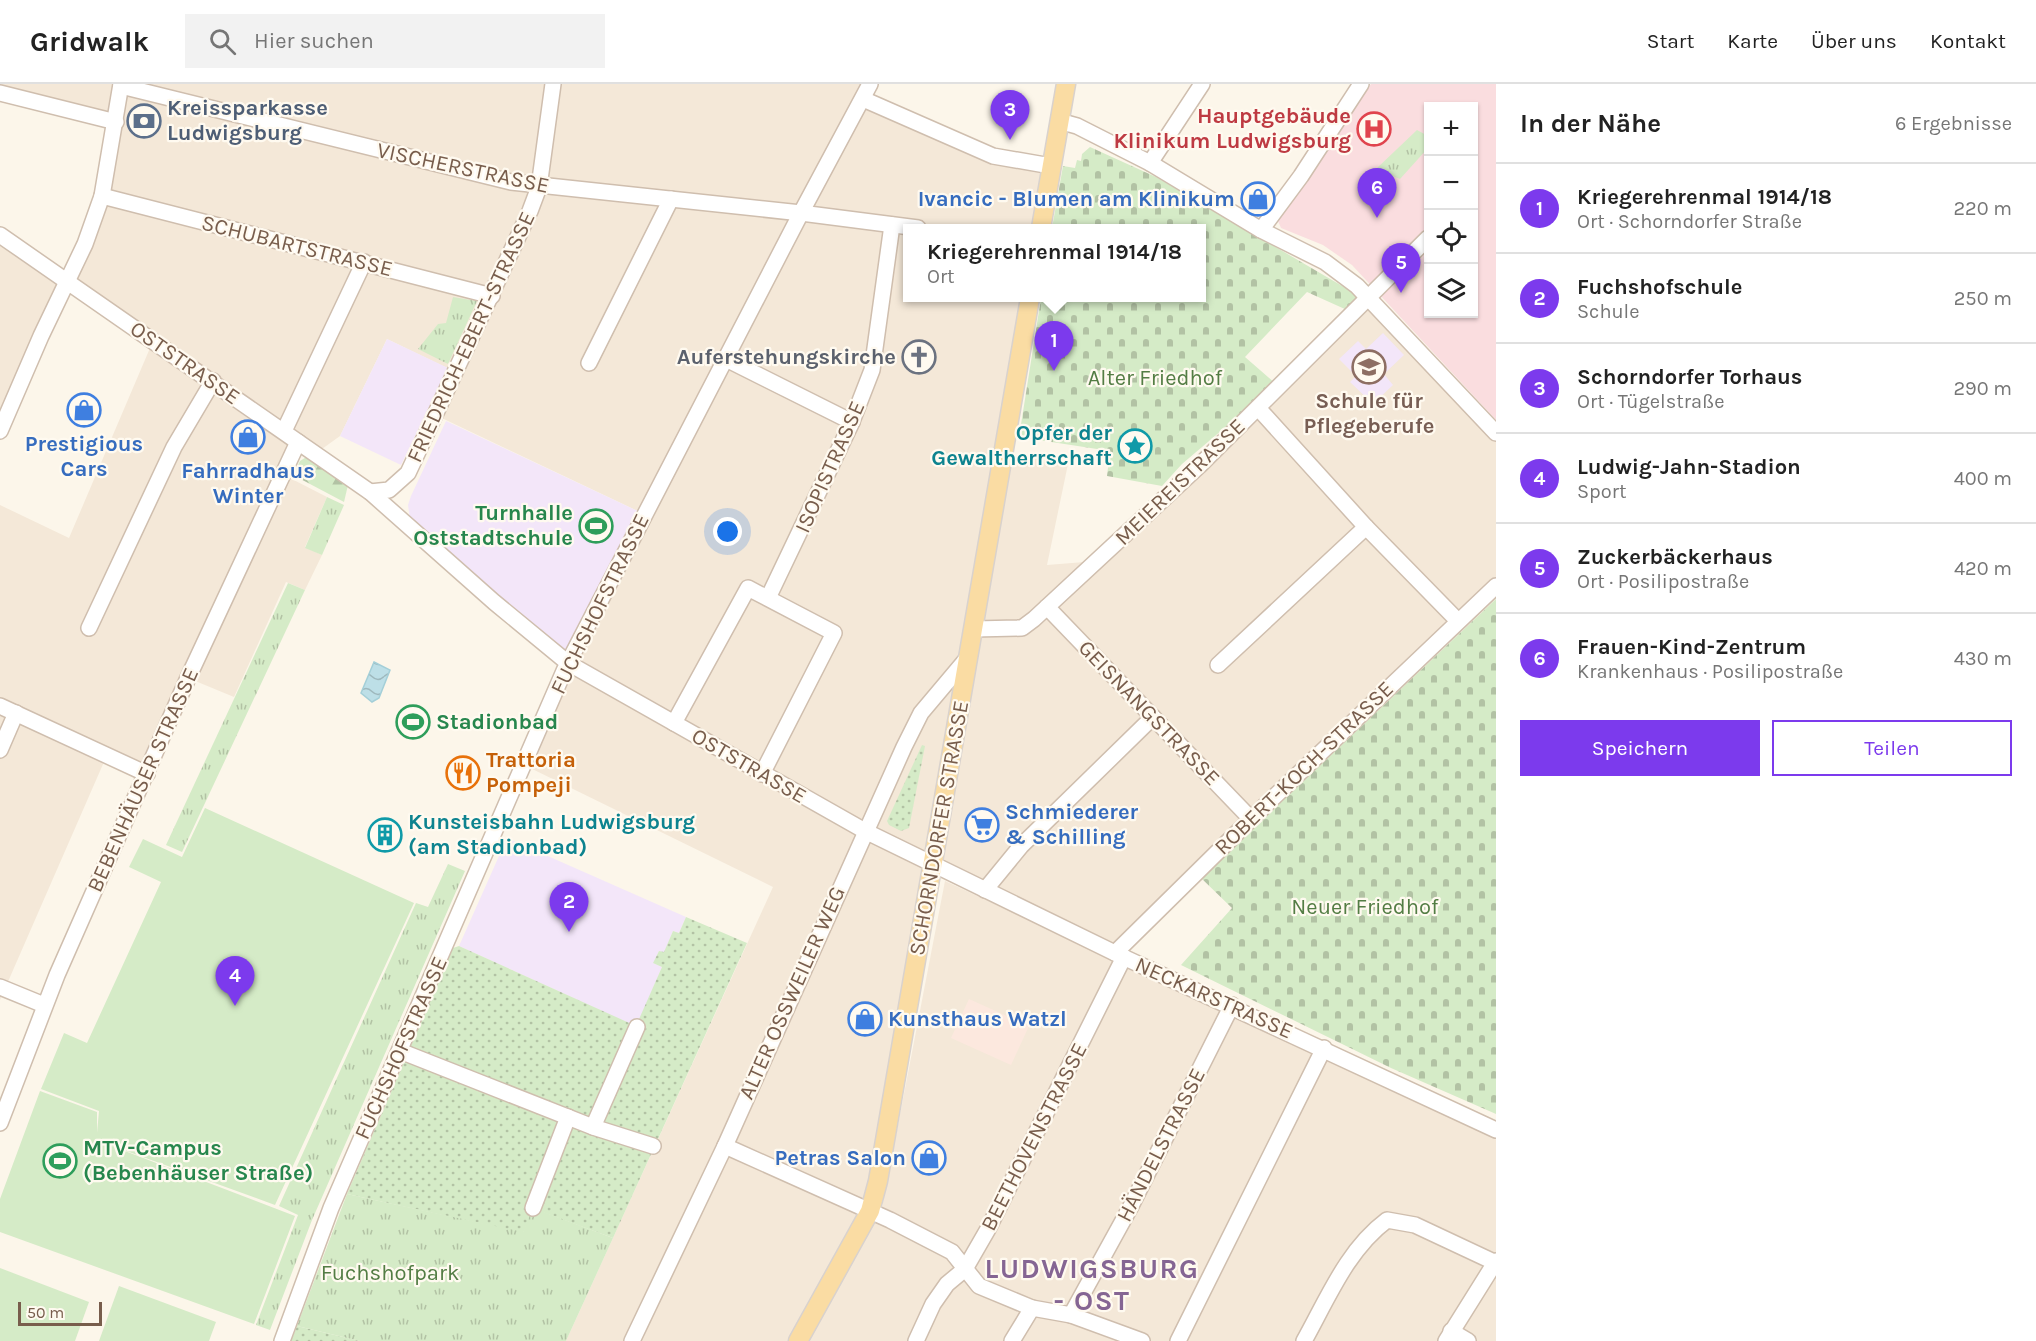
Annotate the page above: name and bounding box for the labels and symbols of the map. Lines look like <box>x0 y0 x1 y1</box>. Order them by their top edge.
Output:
pin: 3 <box>990 91 1030 140</box>
place label: Kreissparkasse Ludwigsburg <box>167 95 328 146</box>
bank icon: Kreissparkasse Ludwigsburg <box>126 103 162 139</box>
place label: Hauptgebäude Klinikum Ludwigsburg <box>1113 103 1351 154</box>
hospital icon: Hauptgebäude Klinikum Ludwigsburg <box>1356 111 1392 147</box>
street label: VISCHERSTRASSE <box>375 137 551 199</box>
pin: 6 <box>1358 168 1396 218</box>
shop icon: Ivancic - Blumen am Klinikum <box>1240 181 1276 217</box>
place label: Ivancic - Blumen am Klinikum <box>918 186 1235 212</box>
street label: FRIEDRICH-EBERT-STRASSE <box>401 208 541 466</box>
street label: SCHUBARTSTRASSE <box>199 210 395 282</box>
pin: 5 <box>1382 244 1420 293</box>
street label: OSTSTRASSE <box>125 316 245 410</box>
pin: 1 <box>1034 322 1074 371</box>
church icon: Auferstehungskirche <box>901 339 937 375</box>
place label: Auferstehungskirche <box>677 344 896 370</box>
school or university icon: Schule für Pflegeberufe <box>1351 349 1387 385</box>
park label: Alter Friedhof <box>1088 365 1223 391</box>
place label: Schule für Pflegeberufe <box>1303 388 1435 439</box>
shop icon: Prestigious Cars <box>66 392 102 428</box>
street label: ISOPISTRASSE <box>789 397 871 537</box>
street label: MEIEREISTRASSE <box>1109 413 1251 551</box>
shop icon: Fahrradhaus Winter <box>230 419 266 455</box>
place label: Opfer der Gewaltherrschaft <box>931 420 1112 471</box>
place icon: Opfer der Gewaltherrschaft <box>1117 428 1153 464</box>
place label: Prestigious Cars <box>25 431 143 482</box>
place label: Fahrradhaus Winter <box>181 458 315 509</box>
place label: Turnhalle Oststadtschule <box>413 500 573 551</box>
sports icon: Turnhalle Oststadtschule <box>578 508 614 544</box>
street label: FUCHSHOFSTRASSE <box>545 510 655 698</box>
your location <box>713 517 742 546</box>
street label: GEISNANGSTRASSE <box>1073 635 1225 791</box>
street label: BEBENHÄUSER STRASSE <box>82 664 204 896</box>
street label: ROBERT-KOCH-STRASSE <box>1209 676 1399 860</box>
street label: SCHORNDORFER STRASSE <box>904 699 974 957</box>
sports icon: Stadionbad <box>395 704 431 740</box>
place label: Stadionbad <box>436 709 558 735</box>
street label: OSTSTRASSE <box>687 723 811 809</box>
place label: Trattoria Pompeji <box>486 747 576 798</box>
restaurant icon: Trattoria Pompeji <box>445 755 481 791</box>
place label: Schmiederer & Schilling <box>1005 799 1139 850</box>
supermarket icon: Schmiederer & Schilling <box>964 807 1000 843</box>
place label: Kunsteisbahn Ludwigsburg (am Stadionbad) <box>408 809 695 860</box>
building icon: Kunsteisbahn Ludwigsburg (am Stadionbad) <box>367 817 403 853</box>
pin: 2 <box>550 882 588 932</box>
street label: ALTER OSSWEILER WEG <box>733 882 851 1104</box>
park label: Neuer Friedhof <box>1291 894 1439 920</box>
street label: NECKARSTRASSE <box>1131 952 1297 1044</box>
street label: FUCHSHOFSTRASSE <box>349 953 453 1143</box>
pin: 4 <box>216 956 254 1006</box>
shop icon: Kunsthaus Watzl <box>847 1001 883 1037</box>
place label: Kunsthaus Watzl <box>888 1006 1067 1032</box>
street label: BEETHOVENSTRASSE <box>975 1039 1093 1235</box>
street label: HÄNDELSTRASSE <box>1111 1064 1211 1226</box>
place label: MTV-Campus (Bebenhäuser Straße) <box>83 1135 313 1186</box>
shop icon: Petras Salon <box>911 1140 947 1176</box>
sports icon: MTV-Campus (Bebenhäuser Straße) <box>42 1143 78 1179</box>
place label: Petras Salon <box>774 1145 906 1171</box>
district label: LUDWIGSBURG - OST <box>984 1252 1200 1317</box>
park label: Fuchshofpark <box>321 1260 459 1286</box>
scale bar <box>18 1299 102 1326</box>

